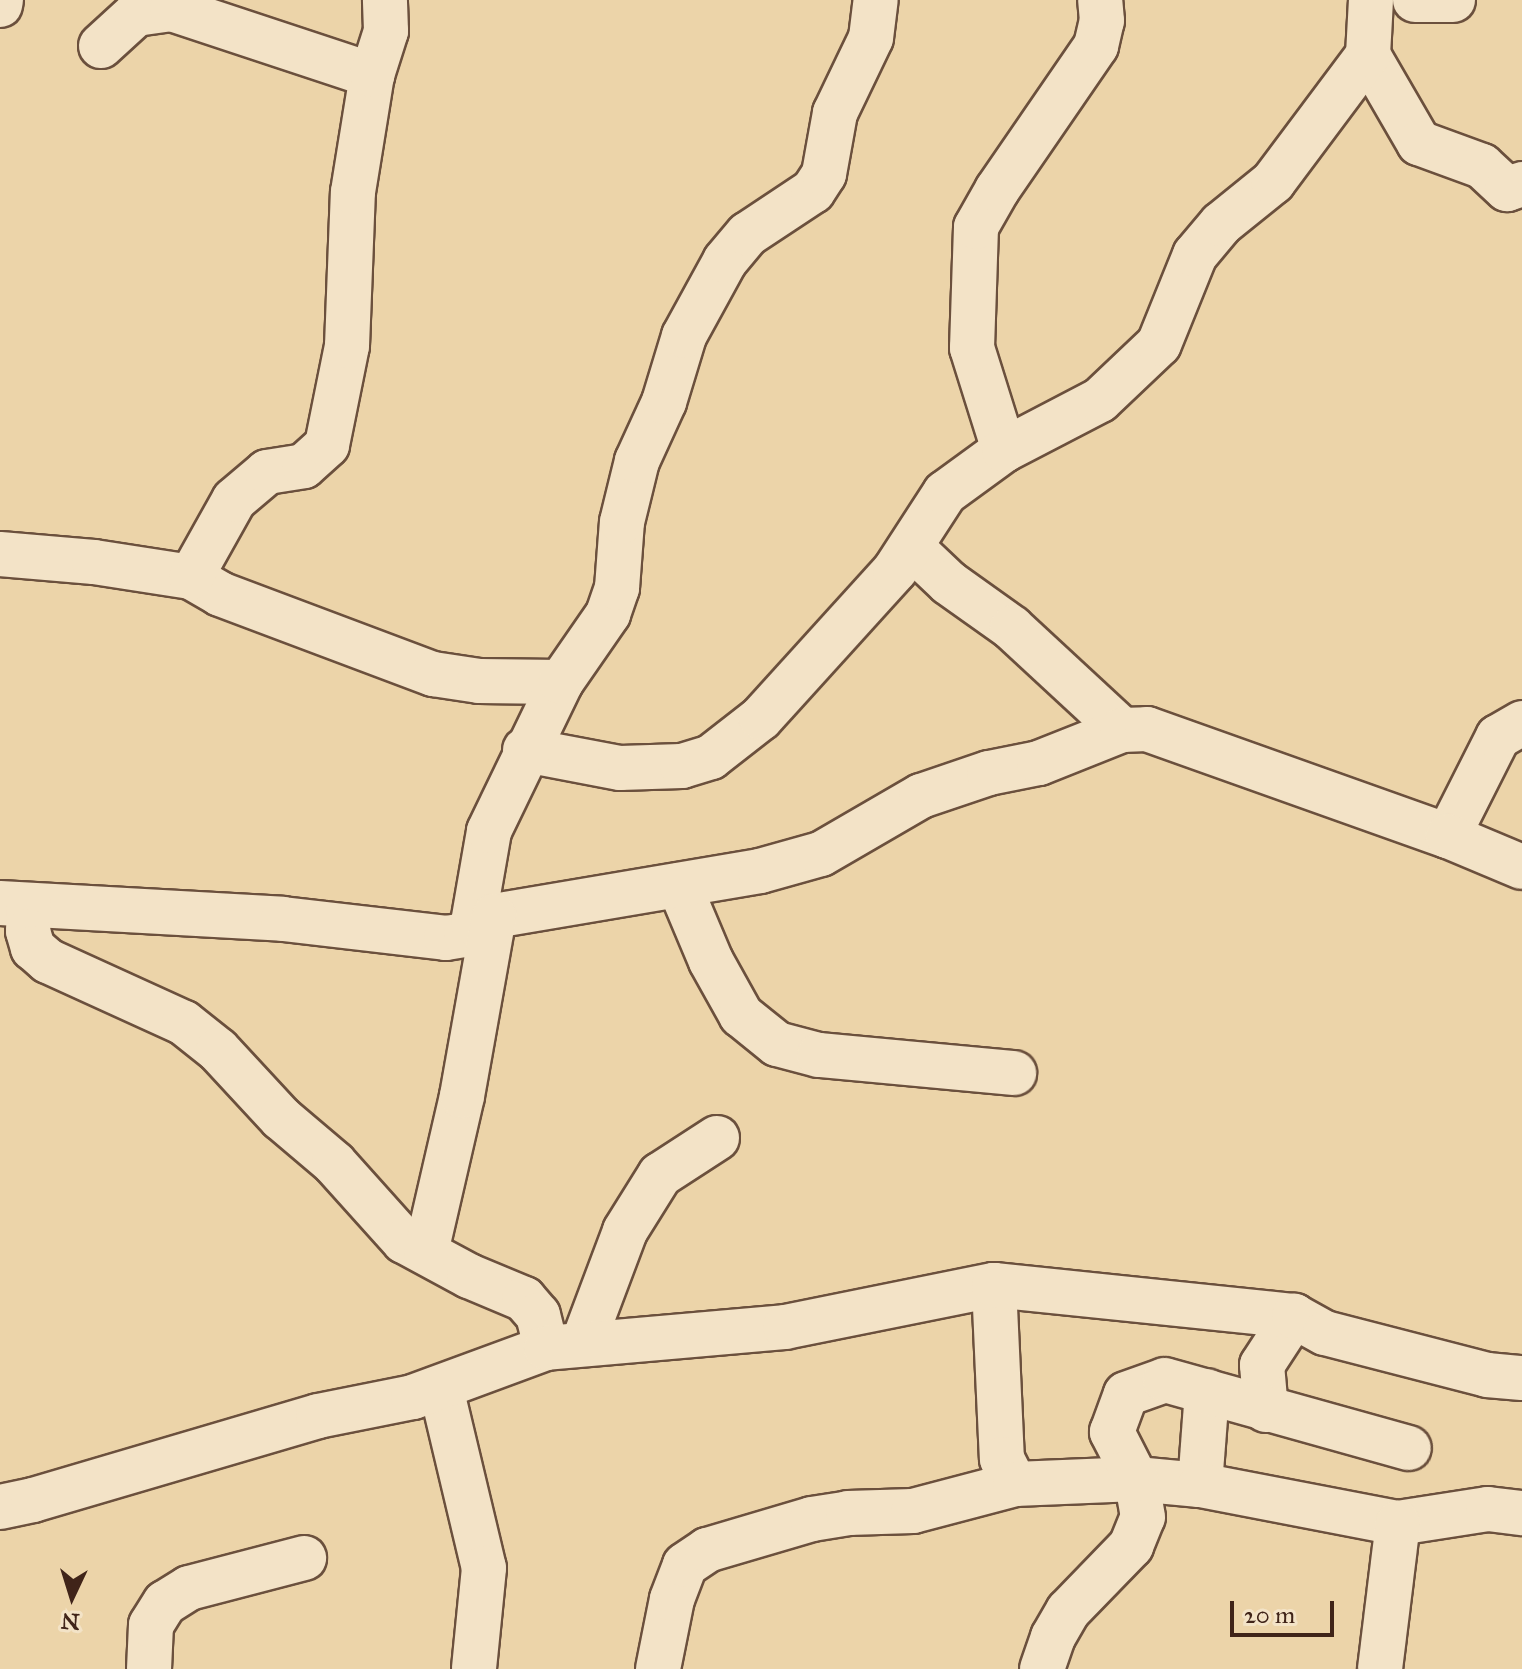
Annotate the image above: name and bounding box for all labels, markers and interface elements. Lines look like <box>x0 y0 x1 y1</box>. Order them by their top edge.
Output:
north arrow <box>32 1557 112 1637</box>
scale bar <box>1234 1585 1338 1635</box>
text: 20 m <box>1244 1600 1295 1630</box>
text: N <box>60 1607 81 1636</box>

